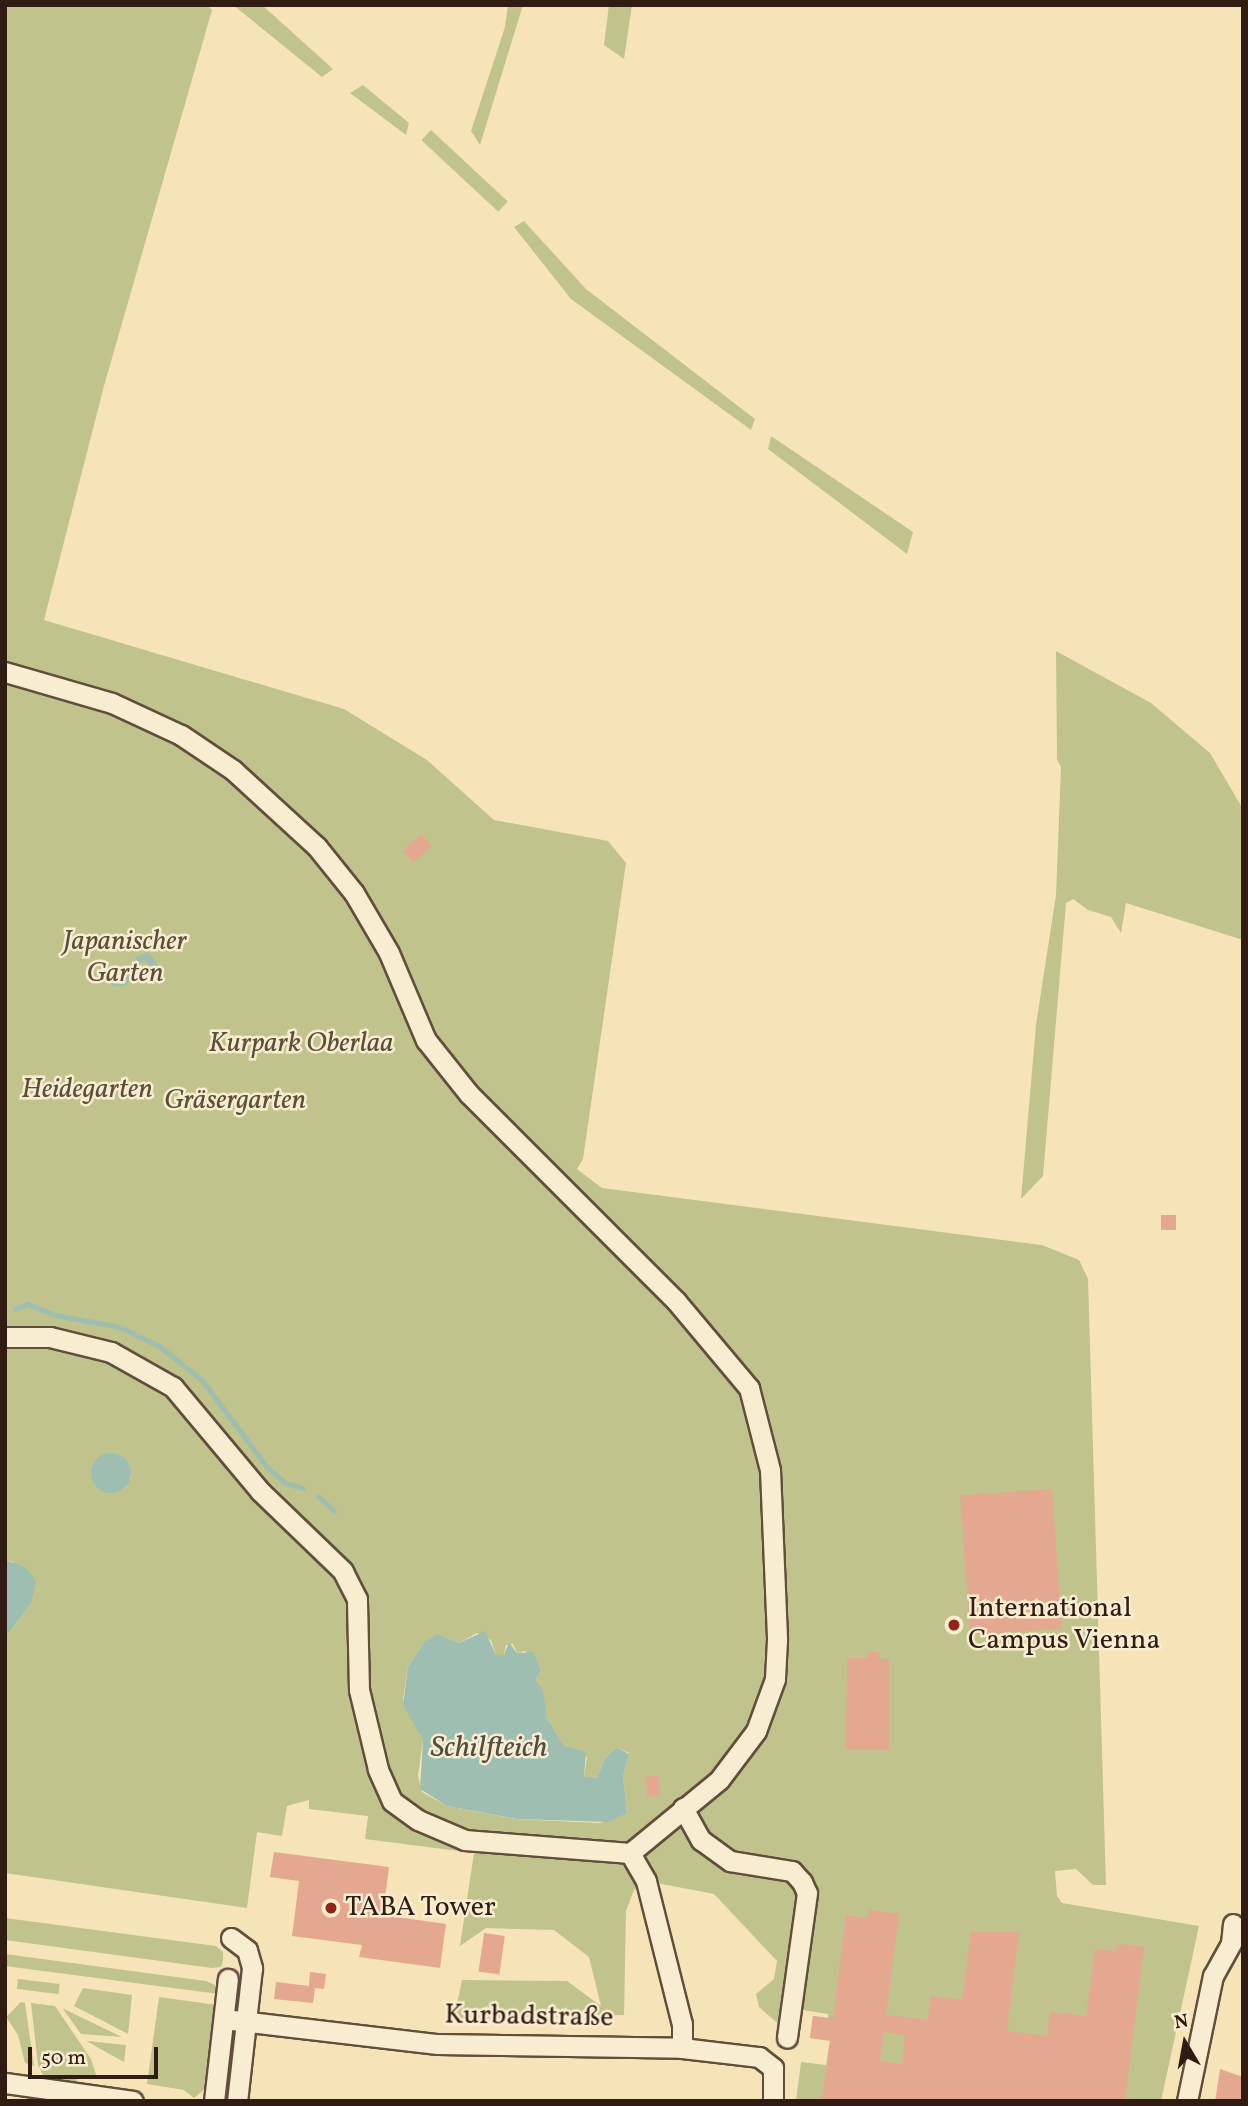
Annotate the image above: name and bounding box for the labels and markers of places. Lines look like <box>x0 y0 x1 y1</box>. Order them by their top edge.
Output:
place label: International Campus Vienna <box>968 1592 1161 1658</box>
marker: International Campus Vienna <box>946 1617 962 1633</box>
place label: TABA Tower <box>345 1891 496 1925</box>
marker: TABA Tower <box>323 1900 339 1916</box>

